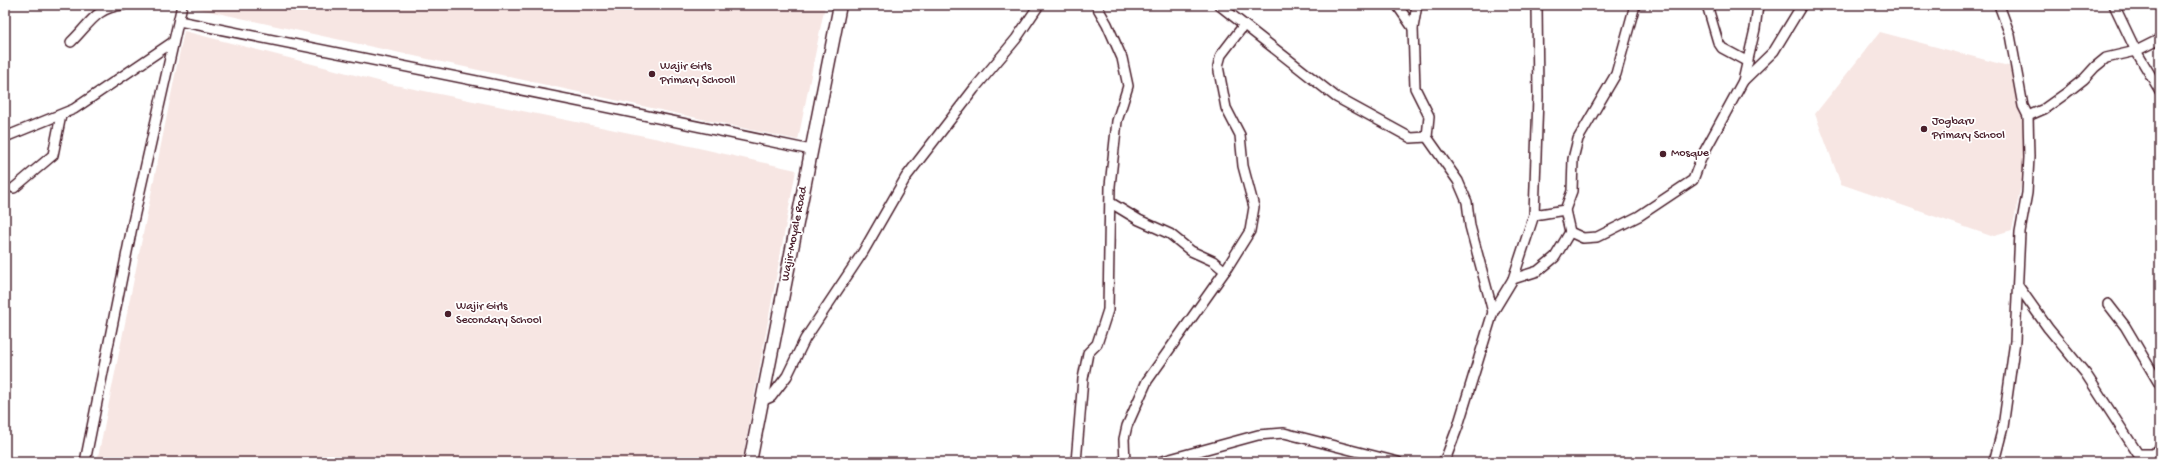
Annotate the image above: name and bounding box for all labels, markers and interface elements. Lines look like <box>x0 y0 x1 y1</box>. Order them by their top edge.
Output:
place label: Wajir Girls Primary Schooll <box>659 60 736 88</box>
marker: Wajir Girls Primary Schooll <box>647 69 657 79</box>
place label: Jogbaru Primary School <box>1931 115 2005 143</box>
marker: Jogbaru Primary School <box>1919 124 1929 134</box>
place label: Mosque <box>1671 147 1710 161</box>
marker: Mosque <box>1658 149 1668 159</box>
street label: Wajir-Moyale Road <box>779 185 811 282</box>
place label: Wajir Girls Secondary School <box>456 300 542 328</box>
marker: Wajir Girls Secondary School <box>443 309 453 319</box>

